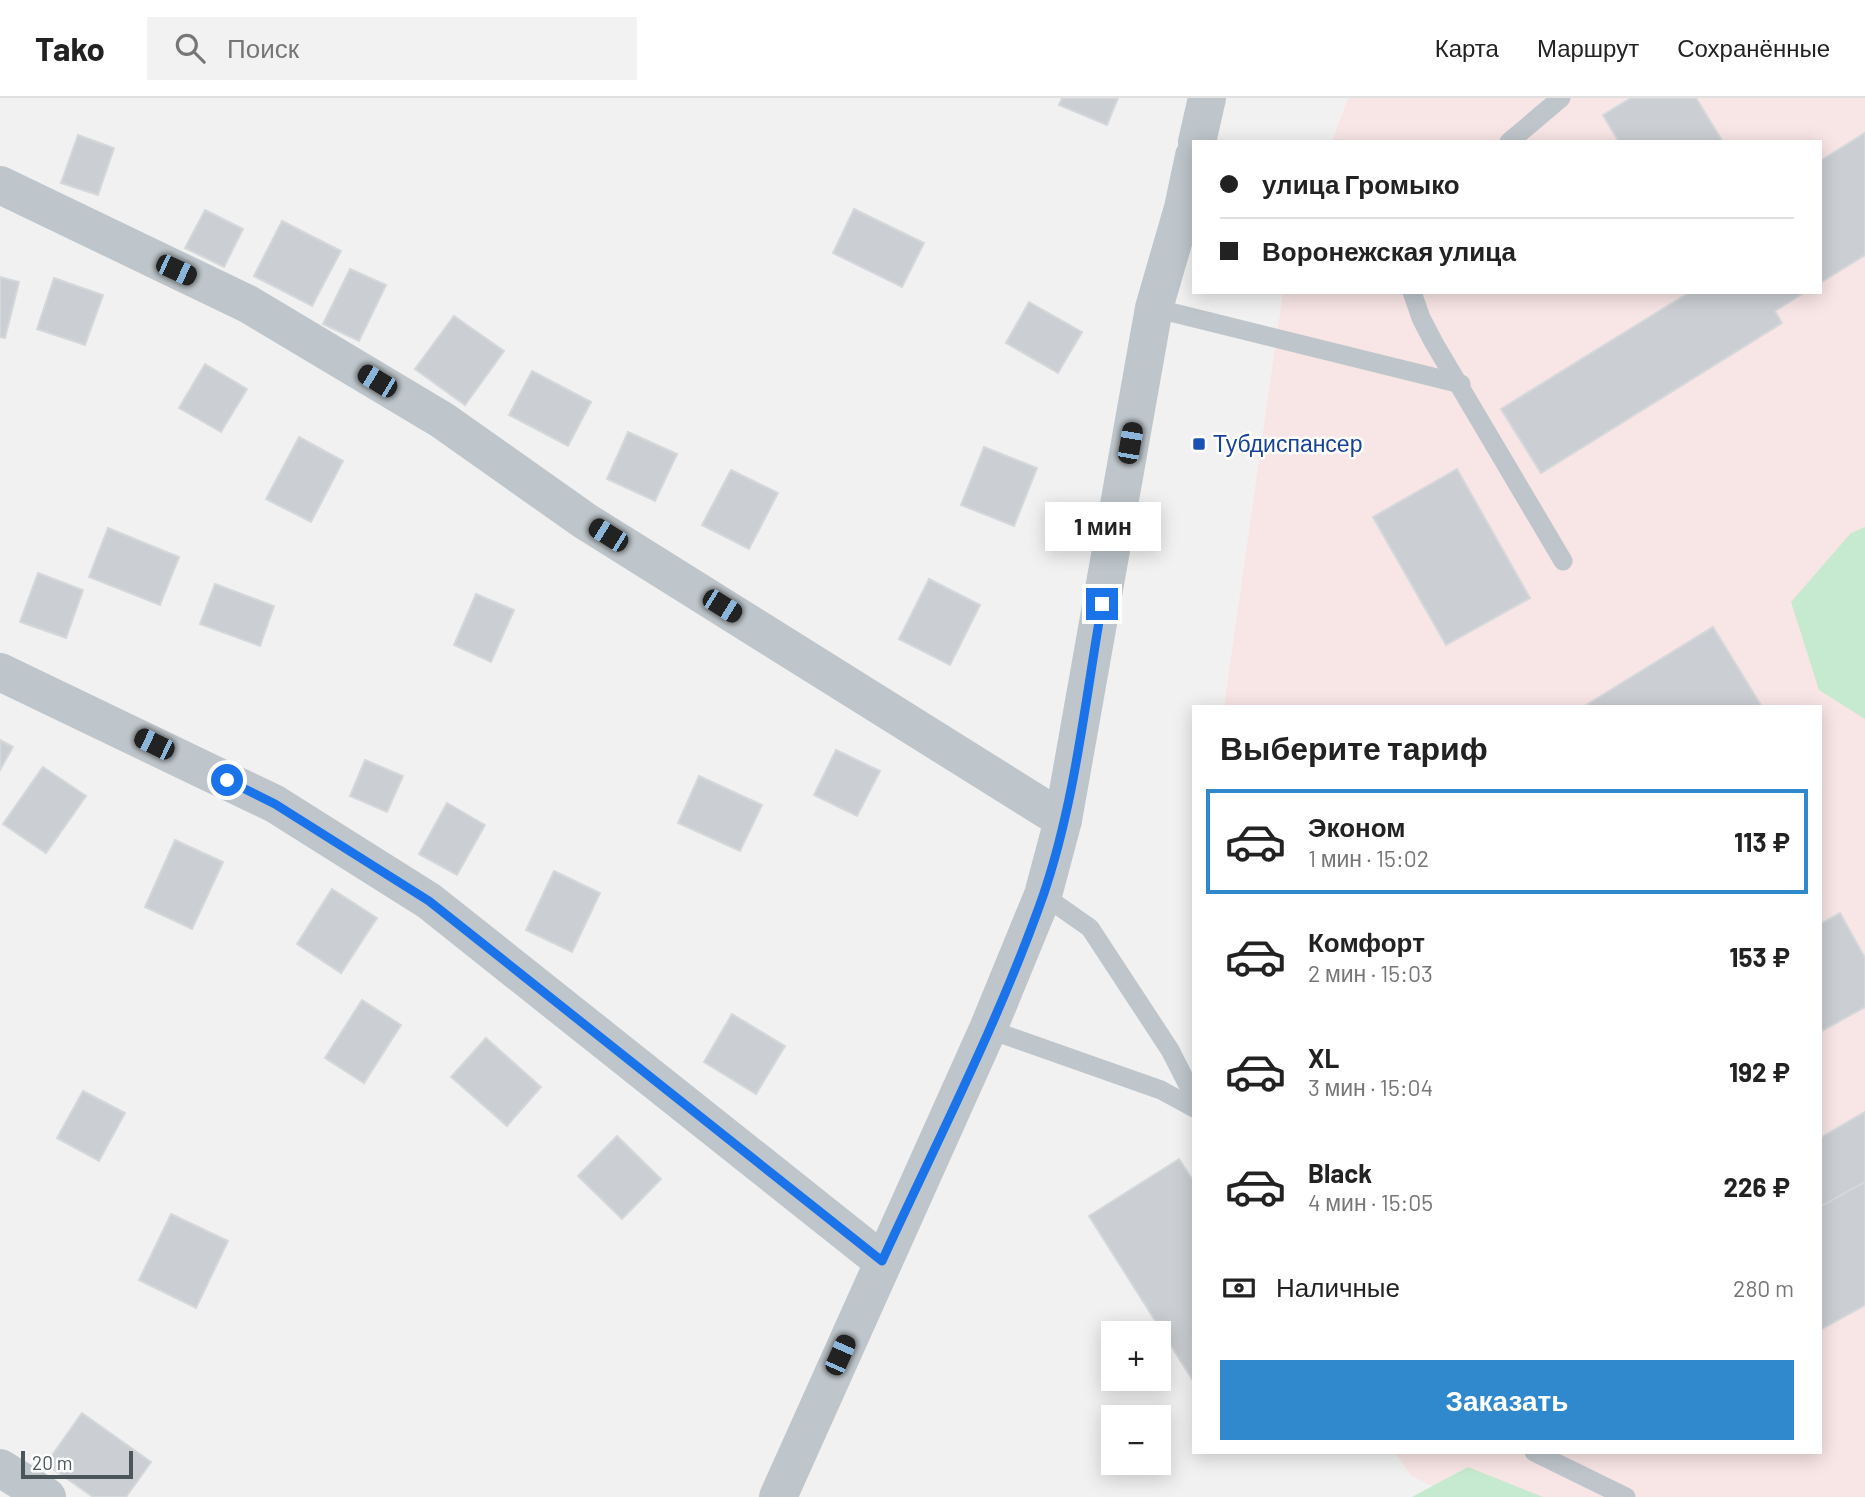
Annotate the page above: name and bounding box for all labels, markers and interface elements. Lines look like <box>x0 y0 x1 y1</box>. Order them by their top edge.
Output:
search box <box>147 17 637 80</box>
text: Tako <box>35 28 105 68</box>
icon: search <box>171 29 209 67</box>
text: Поиск <box>227 32 299 63</box>
text: Карта <box>1435 33 1499 62</box>
text: Маршрут <box>1537 33 1639 62</box>
text: Сохранённые <box>1677 33 1830 62</box>
text: улица Громыко <box>1262 168 1460 199</box>
text: Воронежская улица <box>1262 235 1516 266</box>
car <box>153 252 200 288</box>
car <box>354 361 401 401</box>
car <box>1117 420 1144 466</box>
place label: Тубдиспансер <box>1213 429 1362 457</box>
marker: Тубдиспансер <box>1191 436 1207 452</box>
callout: 1 мин <box>1044 503 1160 552</box>
text: 1 мин <box>1074 512 1132 540</box>
car <box>585 515 632 555</box>
car <box>699 586 746 626</box>
route end <box>1086 588 1118 620</box>
car <box>131 725 178 763</box>
text: Выберите тариф <box>1220 728 1488 766</box>
route start <box>211 764 243 796</box>
icon: car <box>1224 810 1287 873</box>
text: Эконом <box>1308 811 1406 842</box>
text: 113 ₽ <box>1734 826 1790 857</box>
text: 1 мин · 15:02 <box>1308 844 1429 872</box>
icon: car <box>1224 925 1287 988</box>
text: Комфорт <box>1308 926 1425 957</box>
text: 153 ₽ <box>1729 941 1790 972</box>
text: 2 мин · 15:03 <box>1308 959 1433 987</box>
icon: car <box>1224 1040 1287 1103</box>
text: XL <box>1308 1042 1339 1073</box>
text: 192 ₽ <box>1729 1056 1790 1087</box>
text: 3 мин · 15:04 <box>1308 1073 1433 1101</box>
icon: car <box>1224 1155 1287 1218</box>
text: Black <box>1308 1157 1372 1188</box>
text: 226 ₽ <box>1723 1171 1790 1202</box>
text: 4 мин · 15:05 <box>1308 1188 1433 1216</box>
icon: cash <box>1220 1269 1258 1307</box>
text: Наличные <box>1276 1271 1400 1302</box>
text: 280 m <box>1733 1274 1794 1302</box>
map controls <box>1101 1321 1171 1475</box>
button: + <box>1101 1321 1171 1391</box>
car <box>822 1332 859 1378</box>
button: Заказать <box>1220 1360 1794 1440</box>
button: − <box>1101 1405 1171 1475</box>
scale bar <box>21 1448 133 1480</box>
text: 20 m <box>32 1451 72 1474</box>

